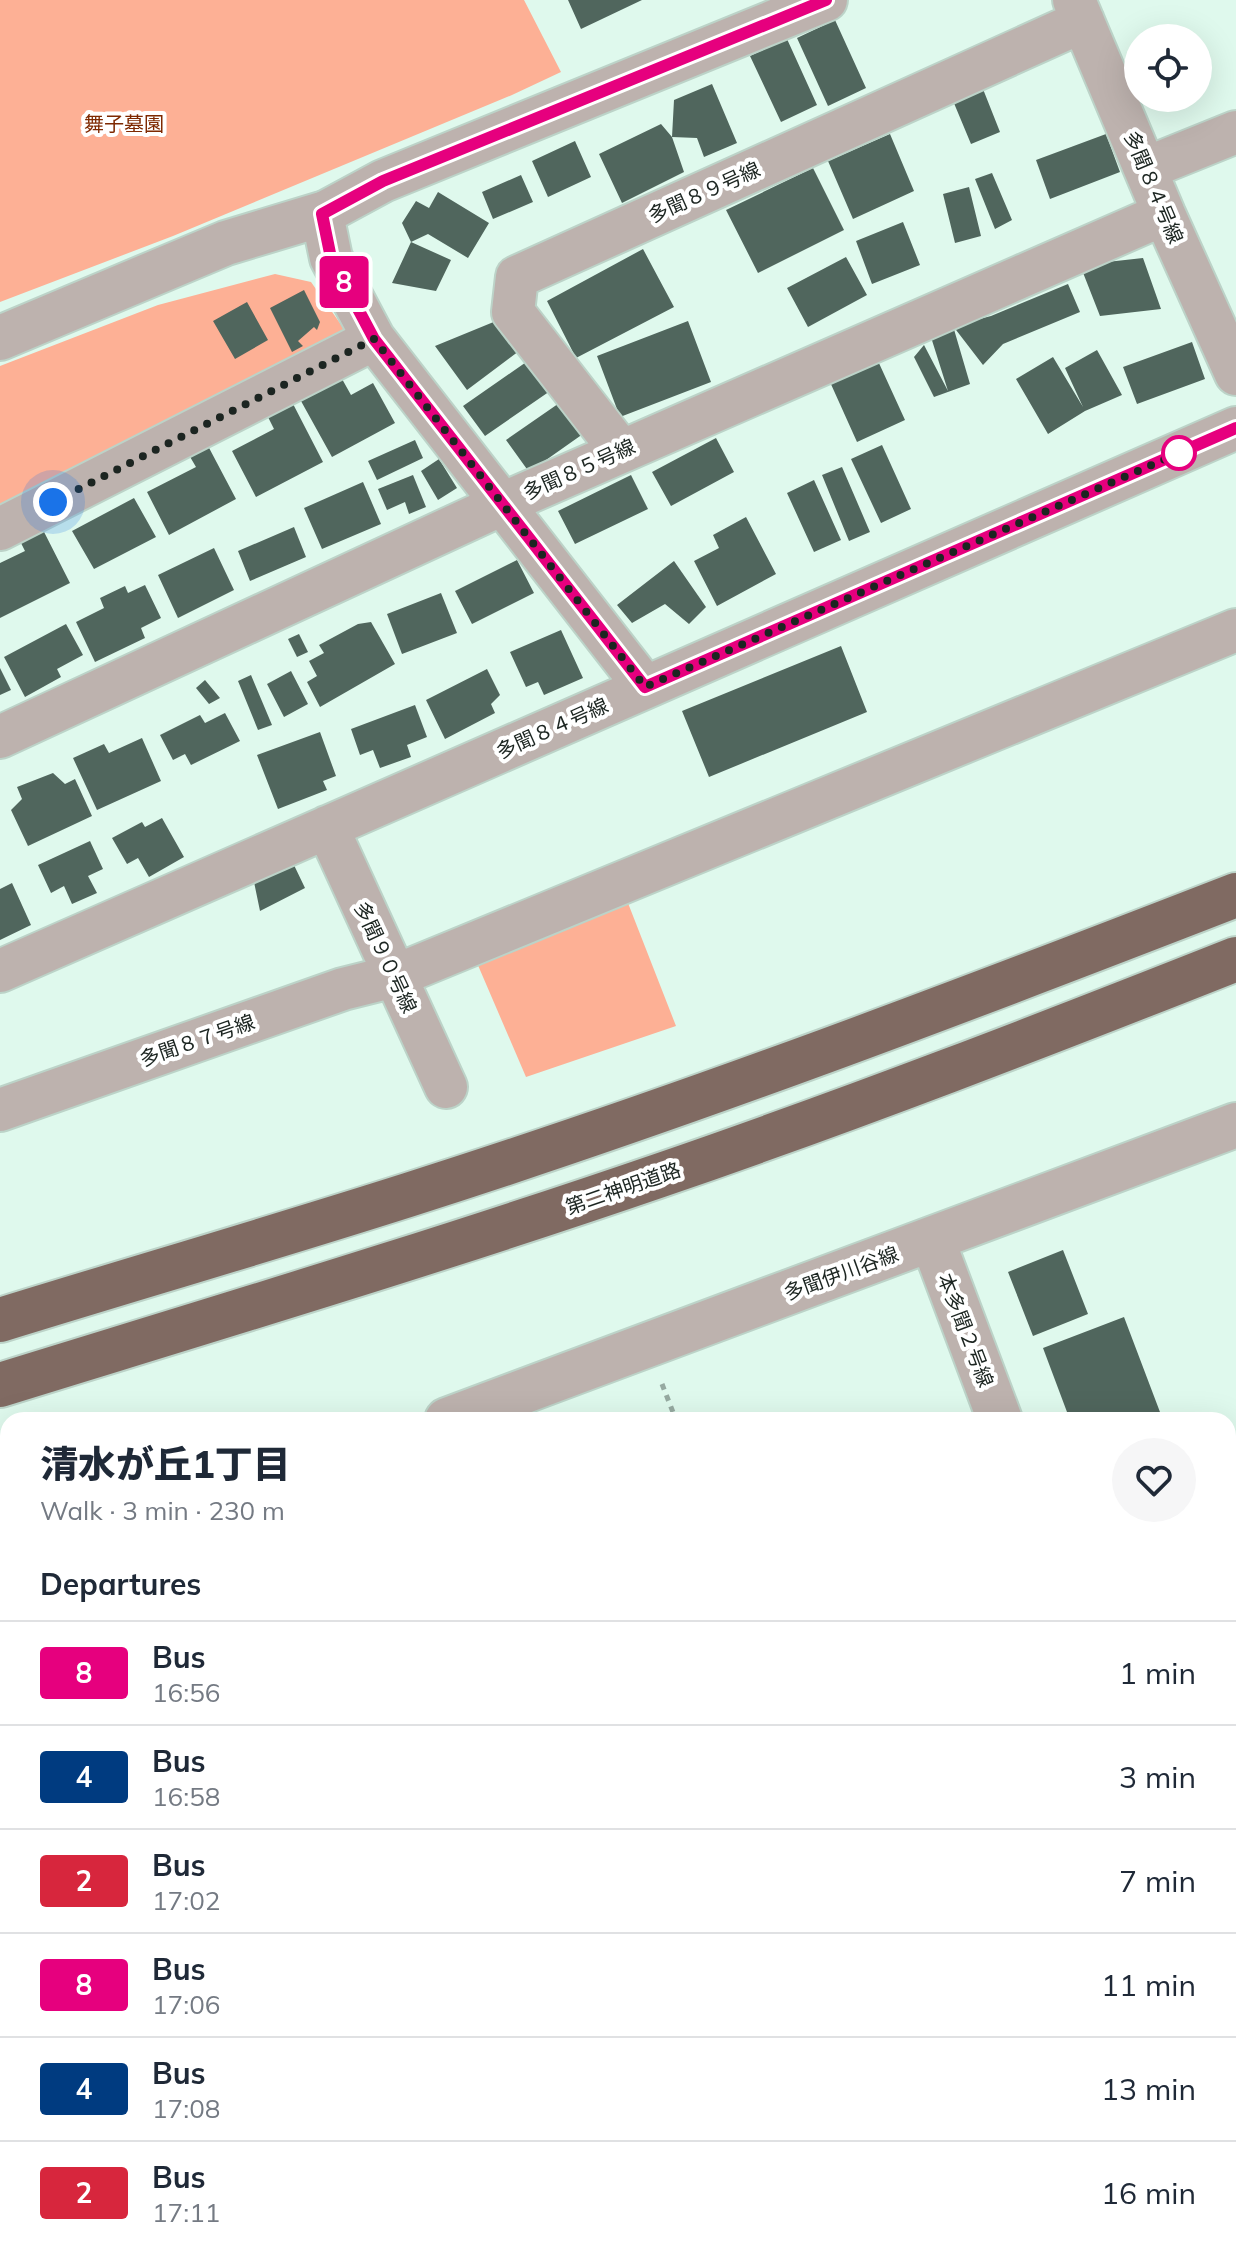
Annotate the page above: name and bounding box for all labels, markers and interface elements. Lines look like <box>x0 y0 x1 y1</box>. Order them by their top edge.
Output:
map controls <box>1124 24 1212 112</box>
button: locate <box>1124 24 1212 112</box>
park label: 舞子墓園 <box>84 111 164 136</box>
street label: 多聞８４号線 <box>1119 127 1189 247</box>
street label: 多聞８９号線 <box>644 156 764 228</box>
line badge: 8 <box>318 256 370 308</box>
text: 8 <box>336 264 352 299</box>
street label: 多聞８５号線 <box>519 433 639 505</box>
unlabelled marker <box>1162 436 1196 470</box>
your location <box>33 482 73 522</box>
street label: 多聞８４号線 <box>492 692 612 764</box>
street label: 多聞９０号線 <box>349 897 423 1017</box>
street label: 多聞８７号線 <box>136 1009 258 1071</box>
street label: 第二神明道路 <box>562 1157 684 1219</box>
street label: 多聞伊川谷線 <box>780 1241 902 1305</box>
street label: 本多聞２号線 <box>933 1270 999 1390</box>
button: heart <box>1112 1438 1196 1522</box>
text: 清水が丘1丁目 <box>40 1440 291 1488</box>
text: Walk · 3 min · 230 m <box>40 1494 285 1527</box>
text: Departures <box>40 1565 201 1603</box>
text: Bus <box>152 1638 206 1676</box>
text: 1 min <box>1119 1654 1196 1692</box>
text: 8 <box>76 1655 92 1690</box>
text: 16:56 <box>152 1676 220 1709</box>
text: Bus <box>152 1742 206 1780</box>
text: 3 min <box>1119 1758 1196 1796</box>
text: 4 <box>76 1759 92 1794</box>
text: 16:58 <box>152 1780 220 1813</box>
text: Bus <box>152 1846 206 1884</box>
text: 7 min <box>1119 1862 1196 1900</box>
text: 2 <box>76 1863 92 1898</box>
text: 17:02 <box>152 1884 220 1917</box>
text: Bus <box>152 1950 206 1988</box>
text: 11 min <box>1101 1966 1196 2004</box>
text: 8 <box>76 1967 92 2002</box>
text: 17:06 <box>152 1988 220 2021</box>
text: Bus <box>152 2054 206 2092</box>
text: 13 min <box>1101 2070 1196 2108</box>
text: 4 <box>76 2071 92 2106</box>
text: 17:08 <box>152 2092 220 2125</box>
text: Bus <box>152 2158 206 2196</box>
text: 16 min <box>1101 2174 1196 2212</box>
text: 2 <box>76 2175 92 2210</box>
text: 17:11 <box>152 2196 220 2229</box>

